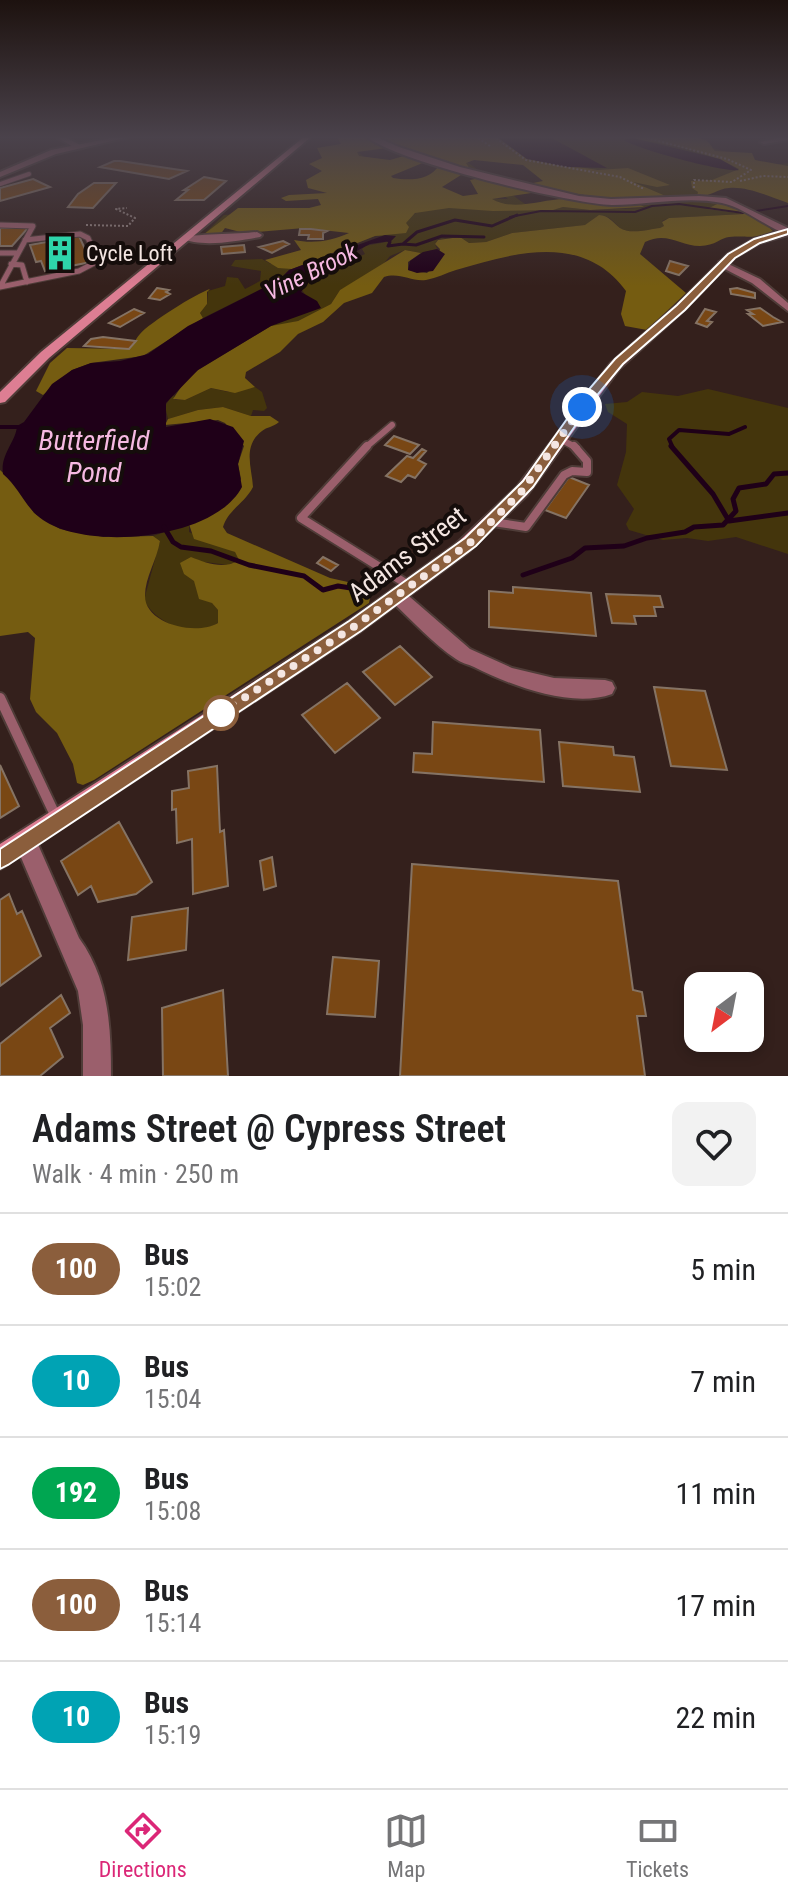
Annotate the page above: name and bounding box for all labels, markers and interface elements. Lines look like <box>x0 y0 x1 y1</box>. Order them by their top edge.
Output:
building icon: Cycle Loft <box>41 234 79 272</box>
water label: Vine Brook <box>260 237 362 306</box>
place label: Cycle Loft <box>86 241 173 266</box>
your location <box>562 387 602 427</box>
water label: Butterfield Pond <box>39 424 150 489</box>
street label: Adams Street <box>343 500 471 608</box>
unlabelled marker <box>204 696 238 730</box>
north arrow <box>684 972 764 1052</box>
map controls <box>684 972 764 1052</box>
button: heart <box>672 1102 756 1186</box>
text: Adams Street @ Cypress Street <box>32 1107 506 1151</box>
text: Walk · 4 min · 250 m <box>32 1159 239 1189</box>
text: Bus <box>144 1237 189 1272</box>
text: 100 <box>55 1252 97 1285</box>
text: 5 min <box>690 1252 756 1287</box>
text: 15:02 <box>144 1272 201 1302</box>
text: Bus <box>144 1349 189 1384</box>
text: 10 <box>62 1364 90 1397</box>
text: 7 min <box>690 1364 756 1399</box>
text: 15:04 <box>144 1384 201 1414</box>
text: Bus <box>144 1461 189 1496</box>
text: 192 <box>55 1476 97 1509</box>
text: 11 min <box>675 1476 756 1511</box>
text: 15:08 <box>144 1496 201 1526</box>
text: Bus <box>144 1573 189 1608</box>
text: 100 <box>55 1588 97 1621</box>
text: 17 min <box>675 1588 756 1623</box>
text: 15:14 <box>144 1608 201 1638</box>
text: Bus <box>144 1685 189 1720</box>
text: 10 <box>62 1700 90 1733</box>
text: 22 min <box>675 1700 756 1735</box>
text: 15:19 <box>144 1720 201 1750</box>
tab: Directions <box>99 1809 187 1882</box>
tab: Map <box>384 1809 428 1882</box>
tab: Tickets <box>626 1809 689 1882</box>

